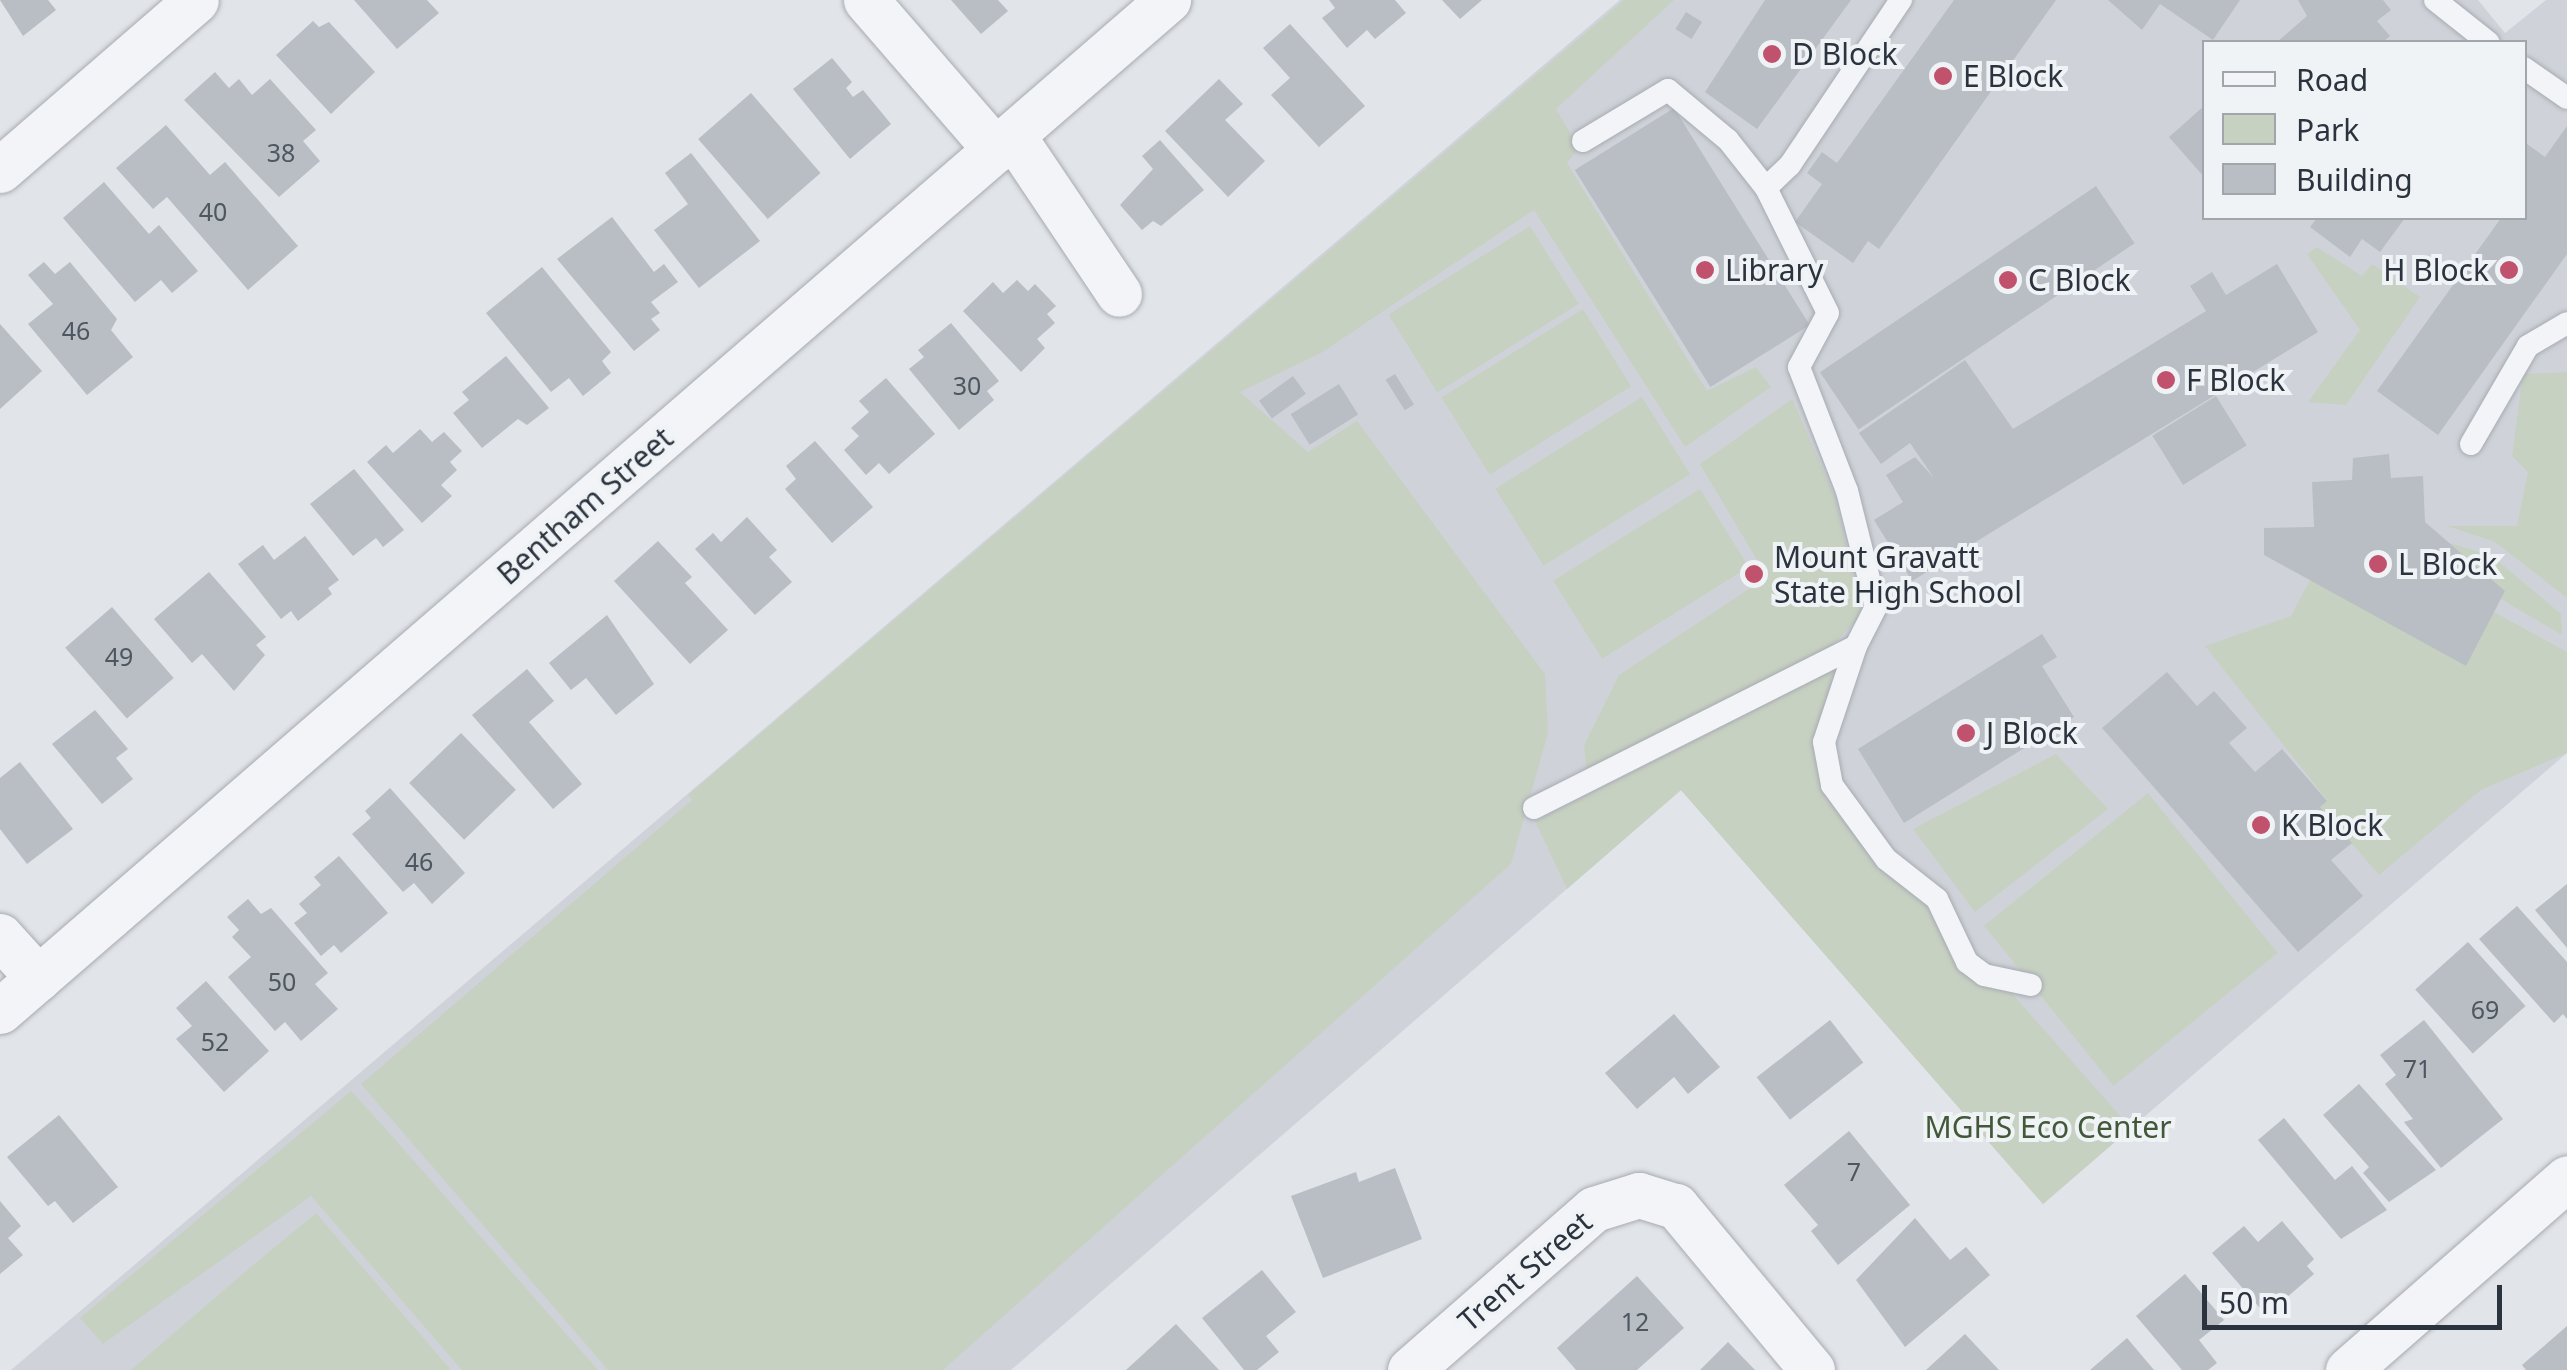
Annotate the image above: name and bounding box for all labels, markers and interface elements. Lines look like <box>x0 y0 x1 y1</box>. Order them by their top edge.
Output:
place label: D Block <box>1792 36 1898 72</box>
legend <box>2202 40 2527 220</box>
marker: D Block <box>1761 43 1783 65</box>
place label: E Block <box>1963 58 2063 94</box>
text: Road <box>2296 59 2368 100</box>
marker: E Block <box>1932 65 1954 87</box>
text: Park <box>2296 109 2359 150</box>
house number: 38 <box>267 137 295 167</box>
text: Building <box>2296 159 2413 200</box>
house number: 40 <box>199 196 227 226</box>
place label: Library <box>1725 252 1823 288</box>
place label: H Block <box>2383 252 2489 288</box>
marker: Library <box>1694 259 1716 281</box>
marker: H Block <box>2498 259 2520 281</box>
place label: C Block <box>2028 262 2131 298</box>
marker: C Block <box>1997 269 2019 291</box>
house number: 46 <box>62 315 90 345</box>
place label: F Block <box>2186 362 2285 398</box>
marker: F Block <box>2155 369 2177 391</box>
house number: 30 <box>953 370 981 400</box>
street label: Bentham Street <box>490 420 680 592</box>
place label: Mount Gravatt State High School <box>1774 539 2022 610</box>
place label: L Block <box>2398 546 2497 582</box>
marker: L Block <box>2367 553 2389 575</box>
marker: Mount Gravatt State High School <box>1743 563 1765 585</box>
house number: 49 <box>105 641 133 671</box>
place label: J Block <box>1986 715 2078 751</box>
marker: J Block <box>1955 722 1977 744</box>
place label: K Block <box>2281 807 2383 843</box>
marker: K Block <box>2250 814 2272 836</box>
house number: 46 <box>405 846 433 876</box>
house number: 50 <box>268 966 296 996</box>
house number: 69 <box>2471 994 2499 1024</box>
house number: 52 <box>201 1026 229 1056</box>
house number: 71 <box>2403 1053 2431 1083</box>
park label: MGHS Eco Center <box>1924 1109 2172 1145</box>
house number: 7 <box>1847 1156 1861 1186</box>
street label: Trent Street <box>1451 1203 1599 1339</box>
scale bar <box>2207 1265 2507 1327</box>
text: 50 m <box>2219 1282 2289 1323</box>
house number: 12 <box>1621 1306 1649 1336</box>

